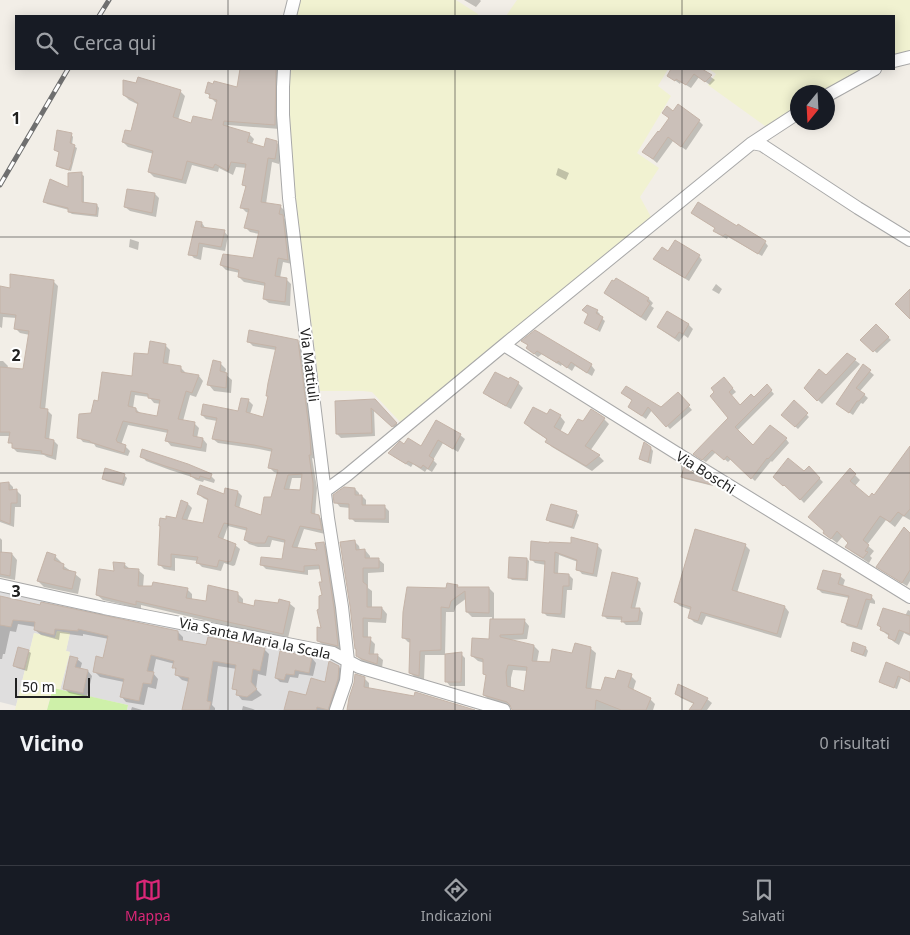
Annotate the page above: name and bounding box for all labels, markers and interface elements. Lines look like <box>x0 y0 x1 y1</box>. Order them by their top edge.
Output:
search box <box>15 15 895 70</box>
icon: search <box>33 29 61 57</box>
text: Cerca qui <box>73 30 156 56</box>
north arrow <box>790 85 835 130</box>
text: 1 <box>11 107 21 129</box>
street label: Via Mattiuli <box>296 327 324 403</box>
text: 2 <box>11 344 21 366</box>
street label: Via Boschi <box>673 446 739 498</box>
text: 3 <box>11 580 21 602</box>
street label: Via Santa Maria la Scala <box>177 613 333 663</box>
scale bar <box>15 675 90 698</box>
text: 50 m <box>22 677 55 696</box>
text: Vicino <box>20 729 84 757</box>
text: 0 risultati <box>820 732 890 754</box>
tab: Mappa <box>125 876 171 925</box>
tab: Indicazioni <box>421 876 492 925</box>
tab: Salvati <box>742 876 785 925</box>

